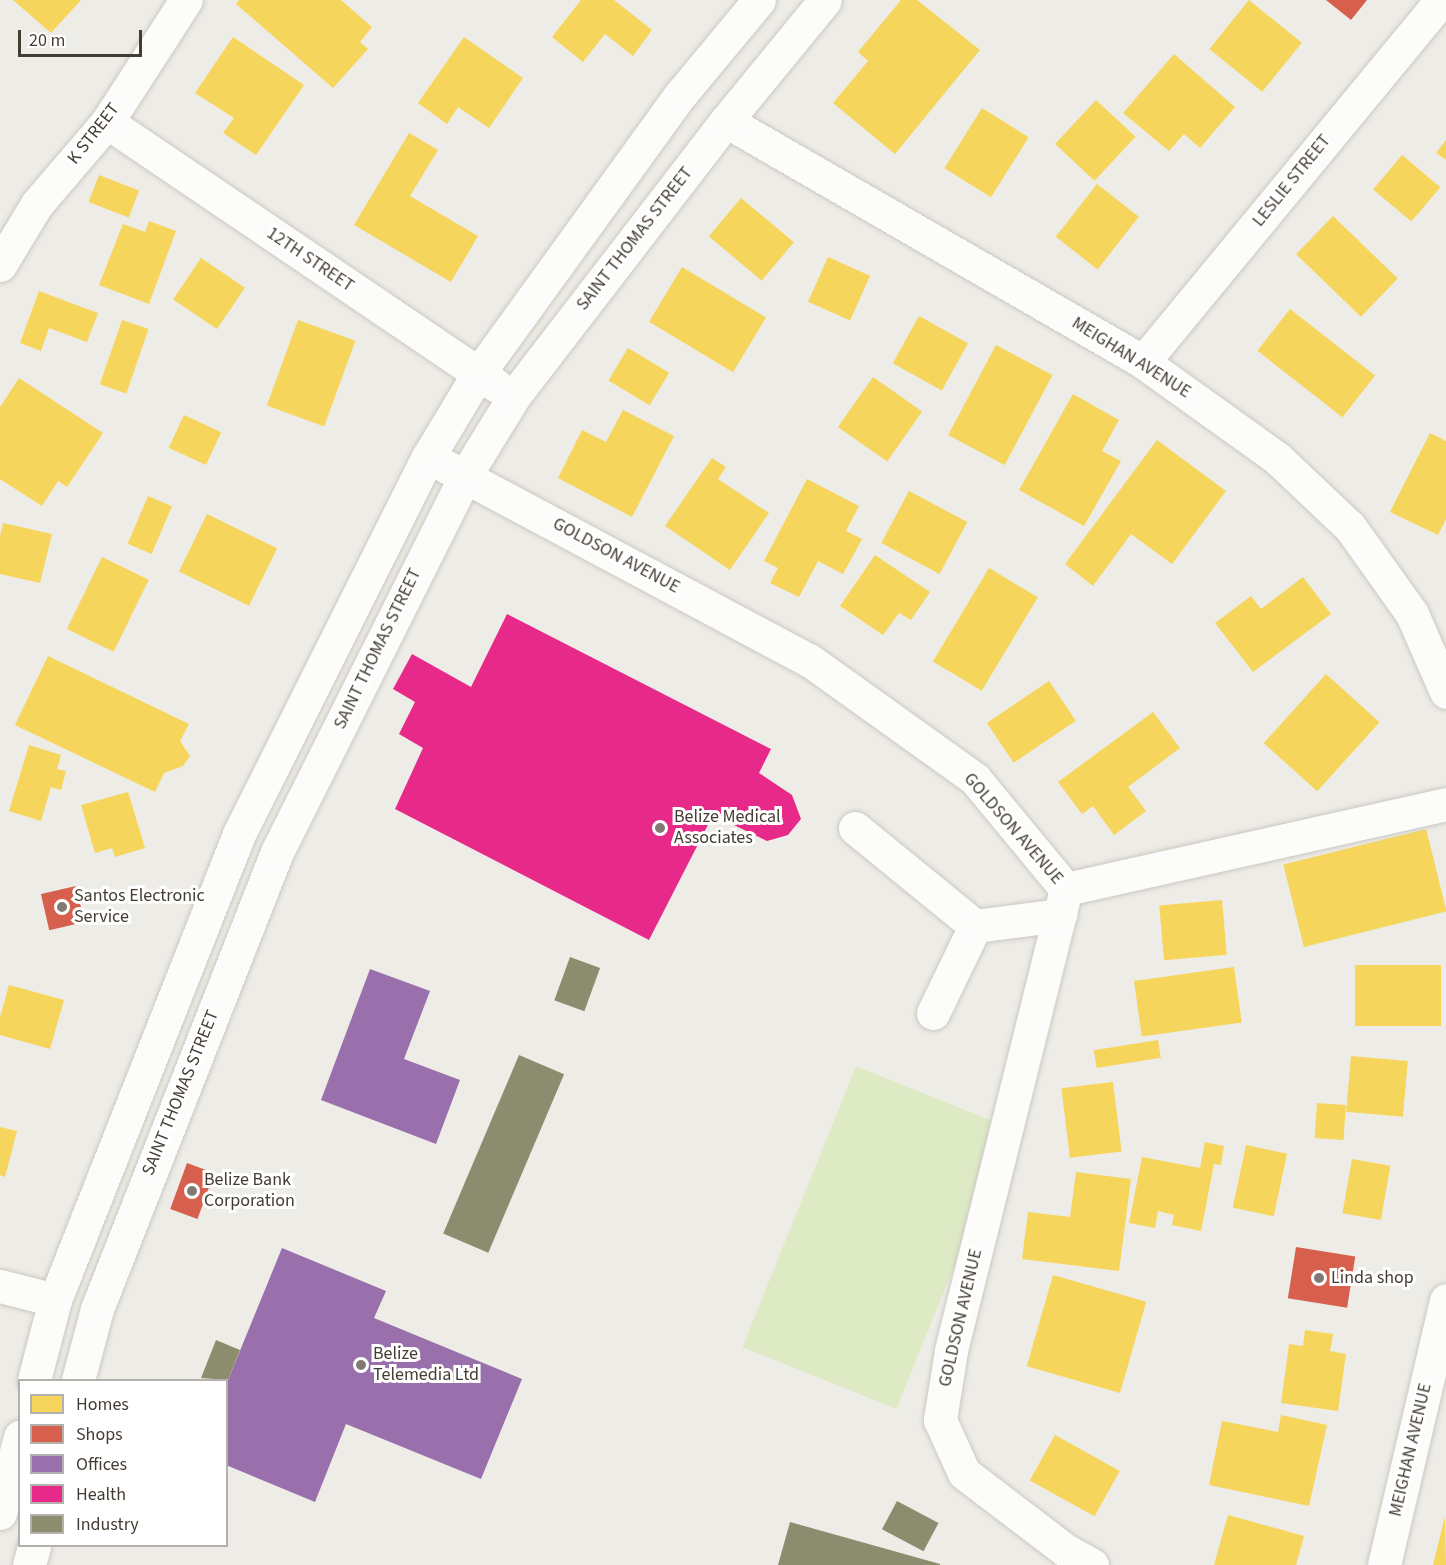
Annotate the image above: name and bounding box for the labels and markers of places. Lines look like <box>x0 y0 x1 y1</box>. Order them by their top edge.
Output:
place label: Belize Medical Associates <box>674 807 781 850</box>
marker: Belize Medical Associates <box>651 819 669 837</box>
place label: Santos Electronic Service <box>74 886 205 928</box>
marker: Santos Electronic Service <box>55 900 69 914</box>
place label: Belize Bank Corporation <box>204 1170 295 1212</box>
marker: Belize Bank Corporation <box>185 1184 199 1198</box>
place label: Linda shop <box>1331 1267 1414 1289</box>
marker: Linda shop <box>1312 1271 1326 1285</box>
place label: Belize Telemedia Ltd <box>373 1344 479 1386</box>
marker: Belize Telemedia Ltd <box>354 1358 368 1372</box>

